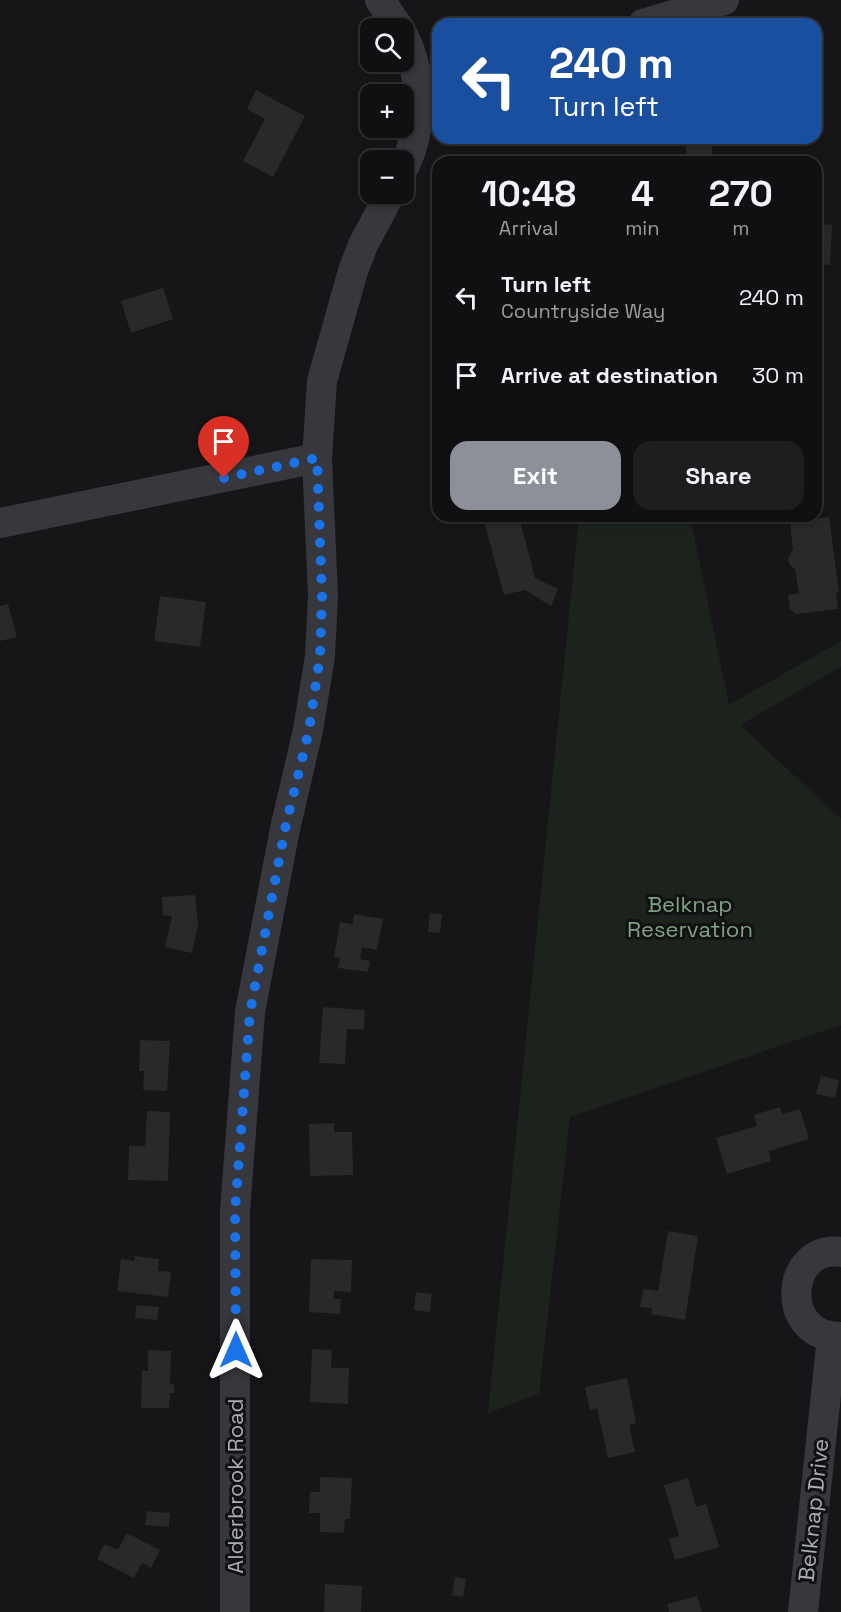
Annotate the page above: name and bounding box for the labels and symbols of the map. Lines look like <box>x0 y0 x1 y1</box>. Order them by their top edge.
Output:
pin <box>198 416 249 478</box>
park label: Belknap Reservation <box>627 890 753 943</box>
position arrow <box>204 1318 268 1382</box>
street label: Alderbrook Road <box>221 1398 249 1574</box>
street label: Belknap Drive <box>792 1437 834 1583</box>

